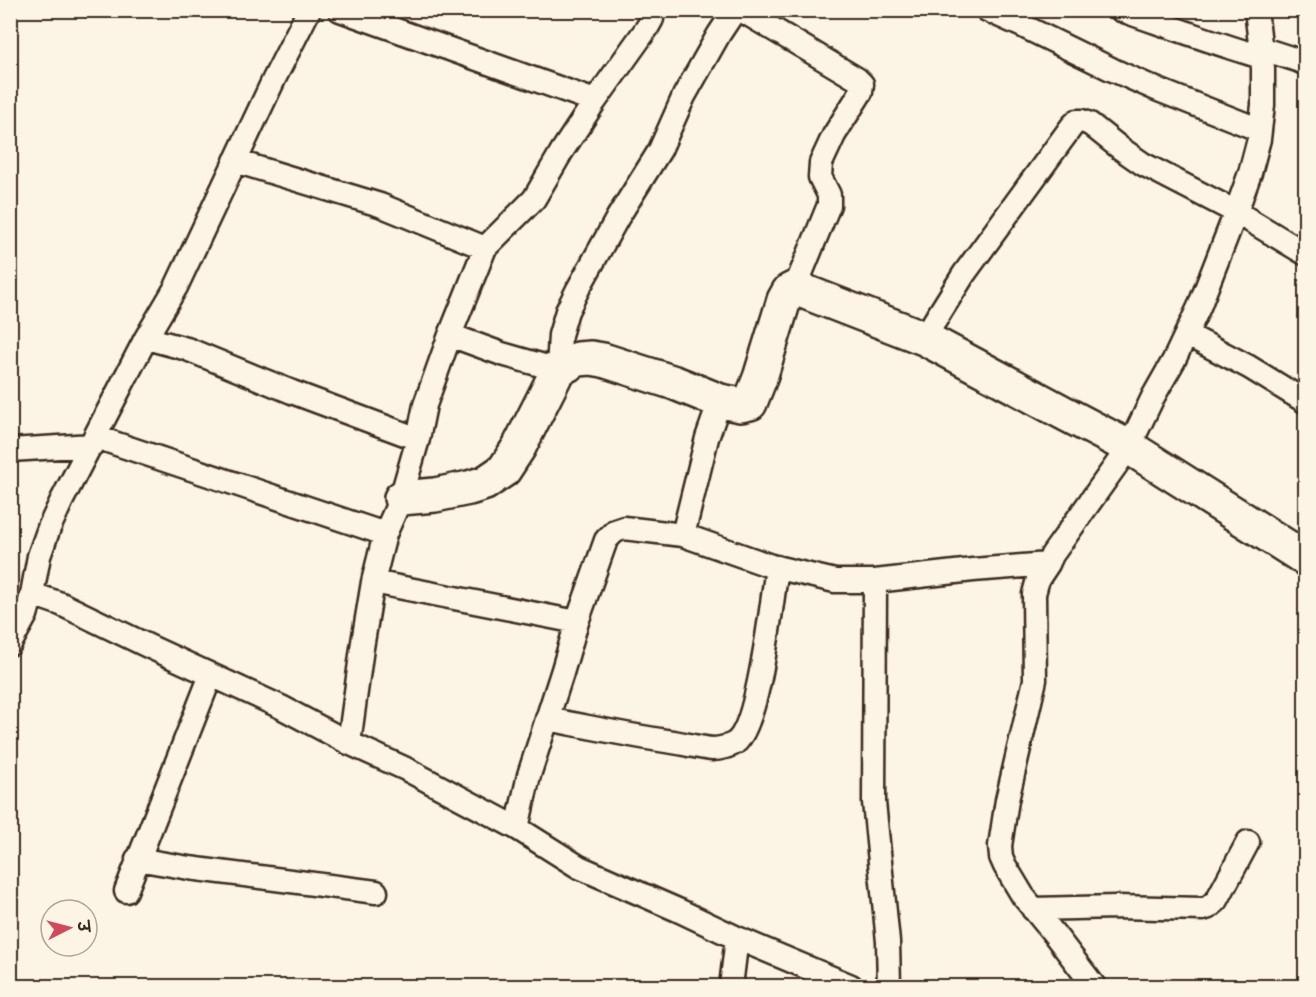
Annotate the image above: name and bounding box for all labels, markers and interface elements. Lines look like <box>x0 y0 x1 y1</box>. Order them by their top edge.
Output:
north arrow <box>39 898 99 958</box>
text: उ <box>71 918 95 934</box>

